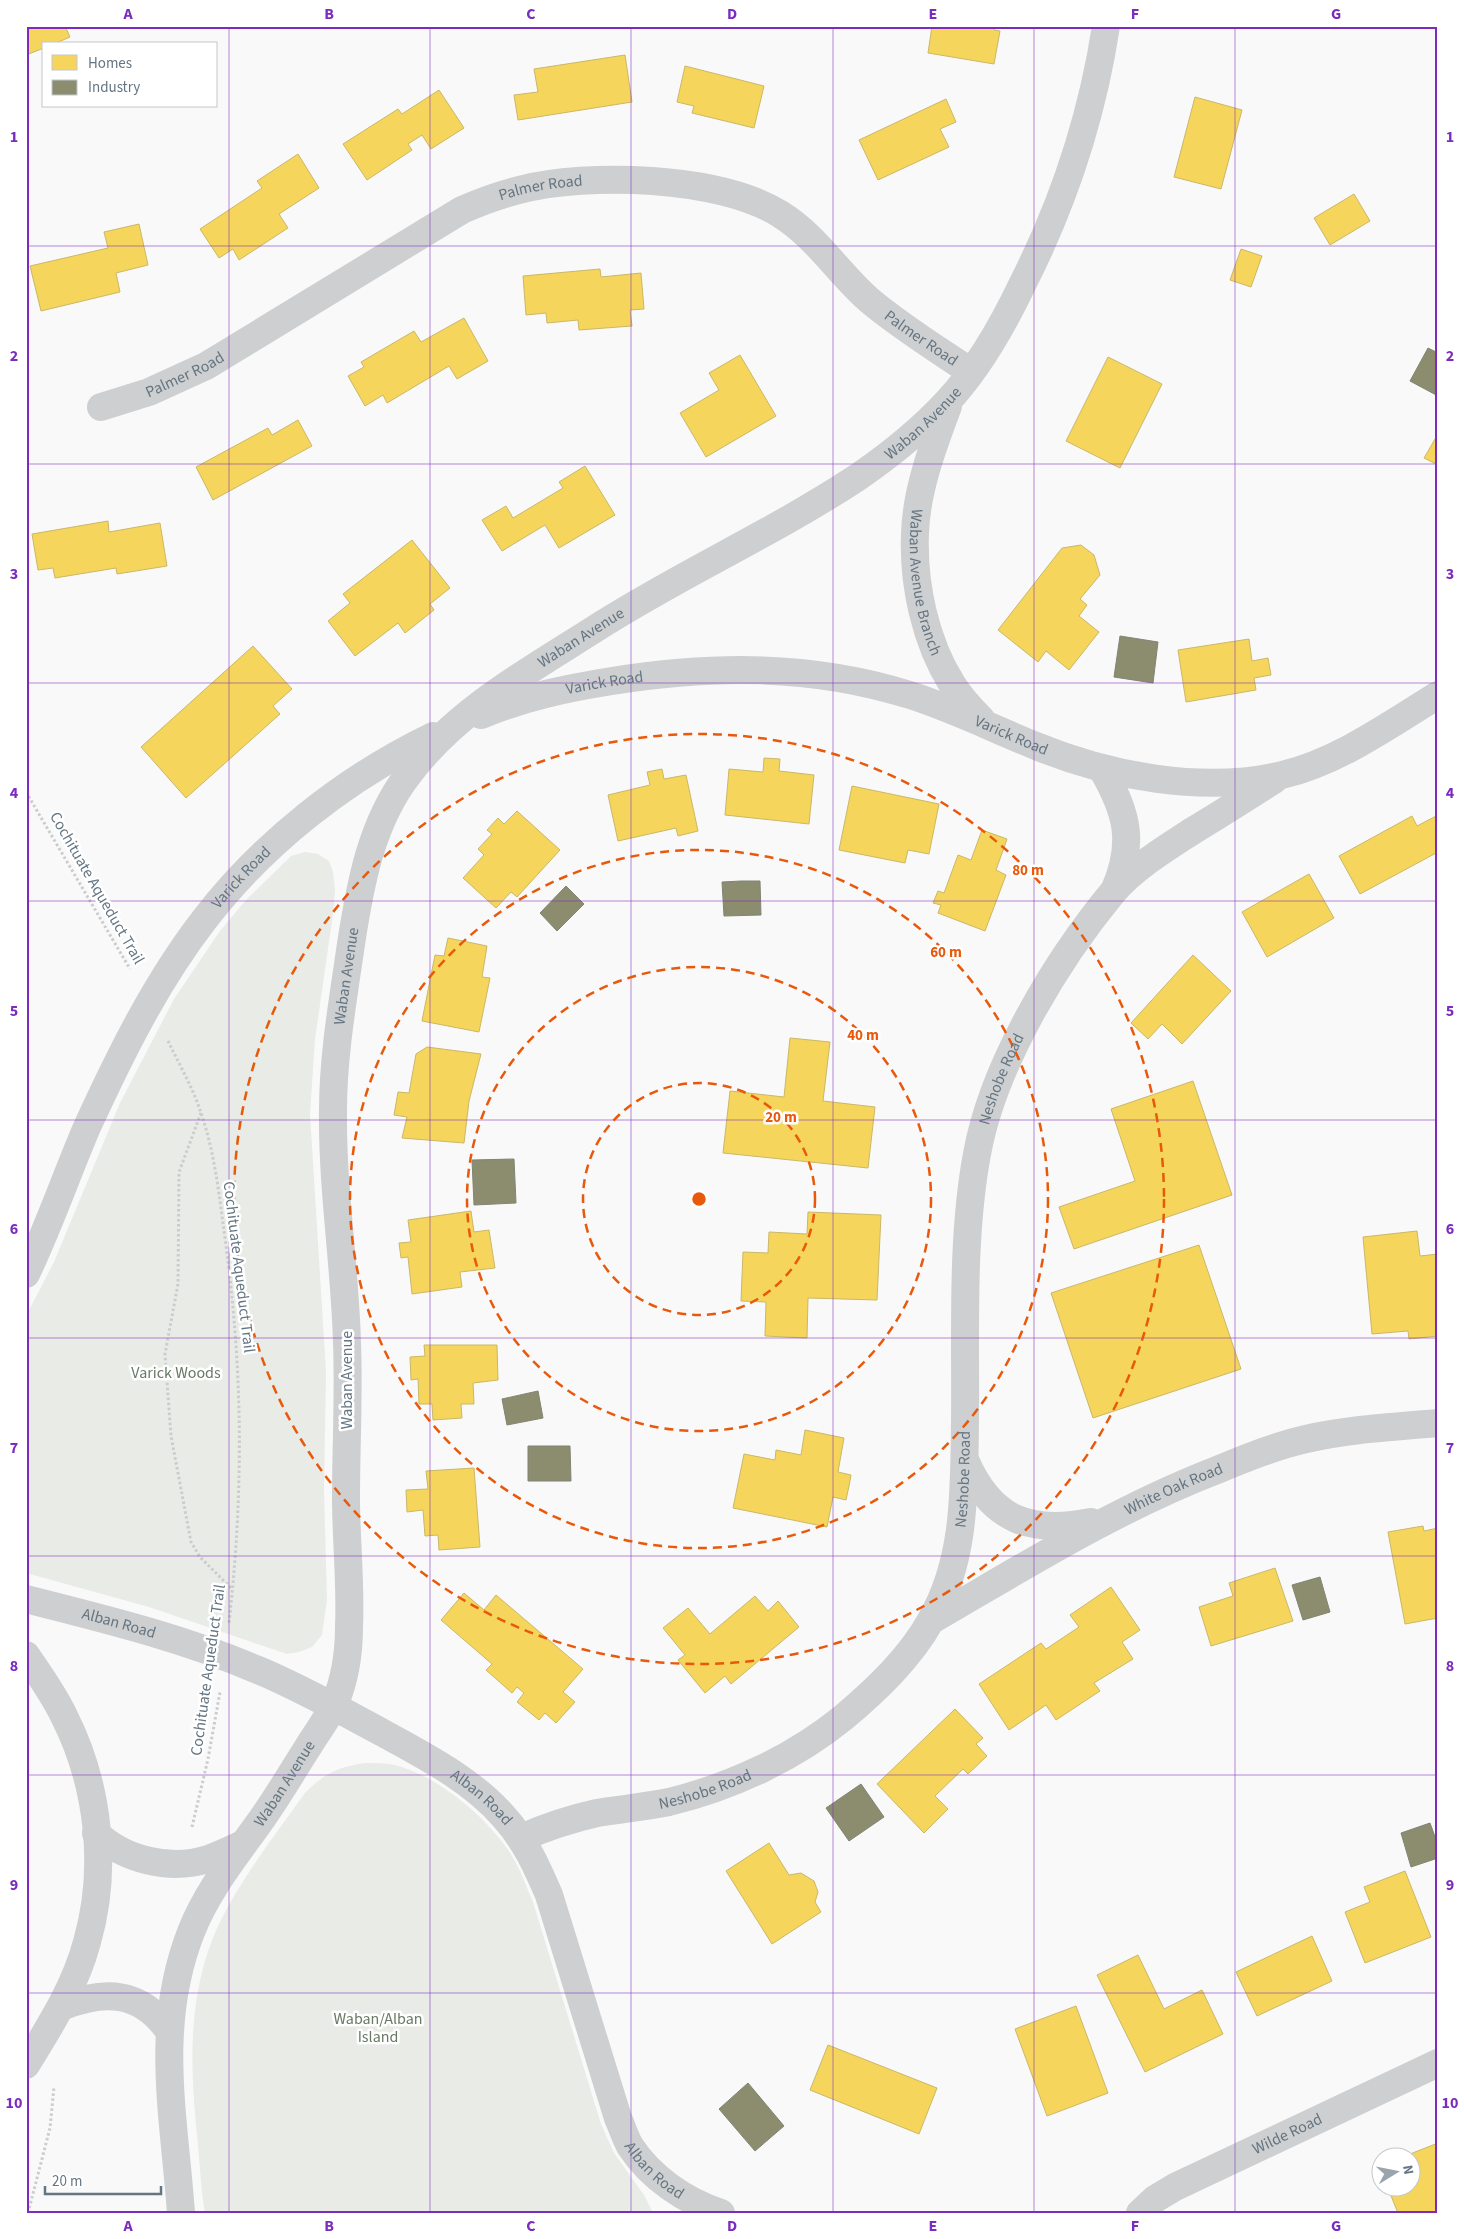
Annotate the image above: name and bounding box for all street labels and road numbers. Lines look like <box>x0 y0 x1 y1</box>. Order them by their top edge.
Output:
street label: Palmer Road <box>496 170 583 206</box>
street label: Palmer Road <box>880 305 962 371</box>
street label: Palmer Road <box>142 346 228 403</box>
street label: Waban Avenue <box>880 382 967 465</box>
street label: Waban Avenue Branch <box>904 507 947 659</box>
street label: Waban Avenue <box>533 602 628 673</box>
street label: Varick Road <box>564 666 645 700</box>
street label: Varick Road <box>971 710 1051 761</box>
street label: Cochituate Aqueduct Trail <box>44 808 150 968</box>
street label: Varick Road <box>206 841 276 913</box>
street label: Waban Avenue <box>328 926 364 1026</box>
street label: Neshobe Road <box>973 1030 1030 1127</box>
street label: Cochituate Aqueduct Trail <box>218 1180 260 1354</box>
street label: Waban Avenue <box>336 1331 358 1429</box>
street label: Neshobe Road <box>949 1431 976 1529</box>
street label: White Oak Road <box>1121 1458 1226 1521</box>
street label: Cochituate Aqueduct Trail <box>185 1583 231 1757</box>
street label: Alban Road <box>80 1603 159 1644</box>
street label: Waban Avenue <box>249 1736 320 1831</box>
street label: Alban Road <box>446 1764 518 1830</box>
street label: Neshobe Road <box>657 1764 755 1815</box>
street label: Wilde Road <box>1249 2108 1326 2160</box>
street label: Alban Road <box>619 2137 688 2205</box>

